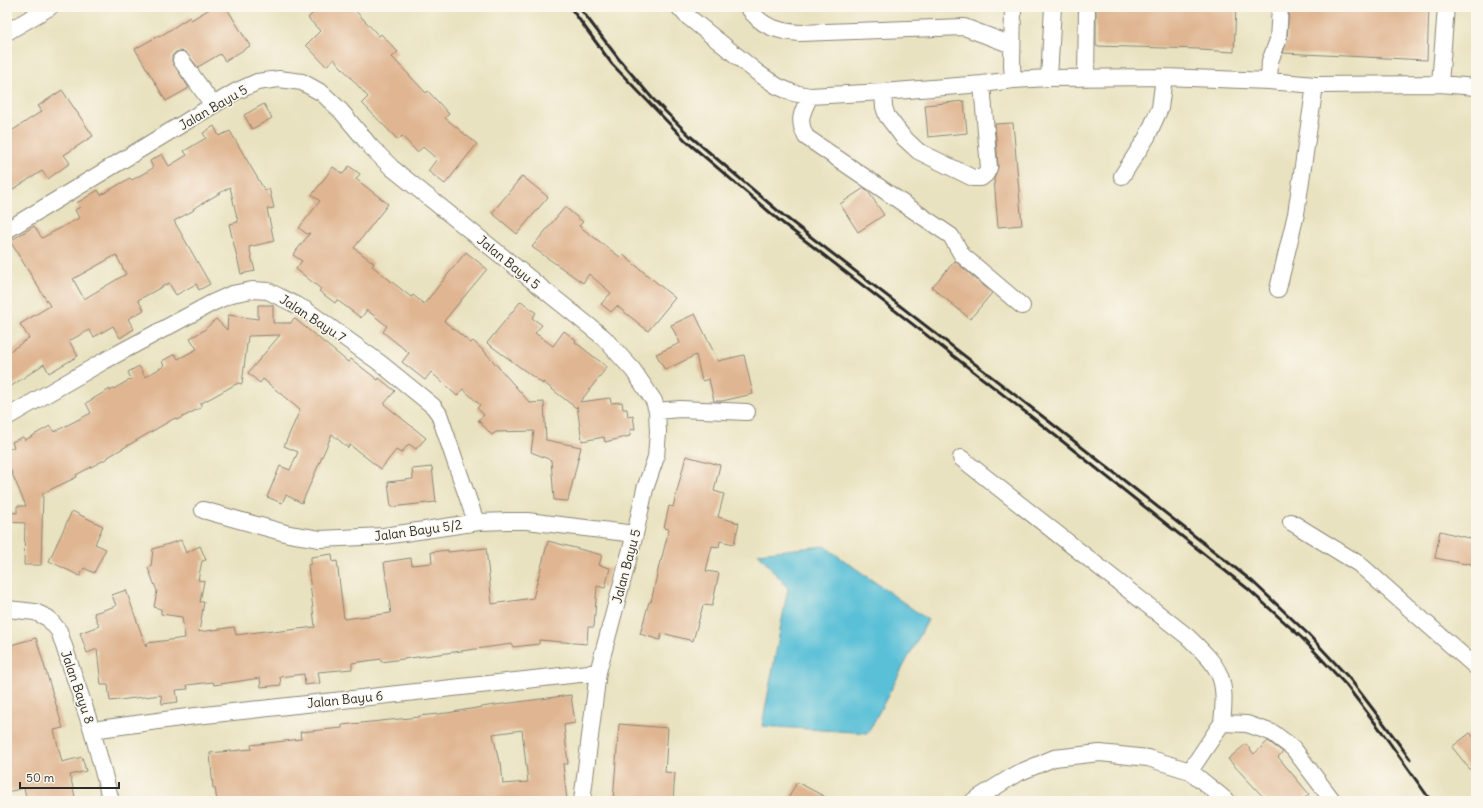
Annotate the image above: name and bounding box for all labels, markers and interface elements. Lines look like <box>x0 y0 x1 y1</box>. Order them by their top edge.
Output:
street label: Jalan Bayu 5 <box>176 81 251 134</box>
street label: Jalan Bayu 5 <box>474 232 544 293</box>
street label: Jalan Bayu 7 <box>277 291 349 346</box>
street label: Jalan Bayu 5/2 <box>373 516 463 545</box>
street label: Jalan Bayu 5 <box>608 527 645 605</box>
street label: Jalan Bayu 8 <box>57 648 98 726</box>
street label: Jalan Bayu 6 <box>306 687 384 712</box>
scale bar <box>20 764 119 790</box>
text: 50 m <box>26 770 55 785</box>

